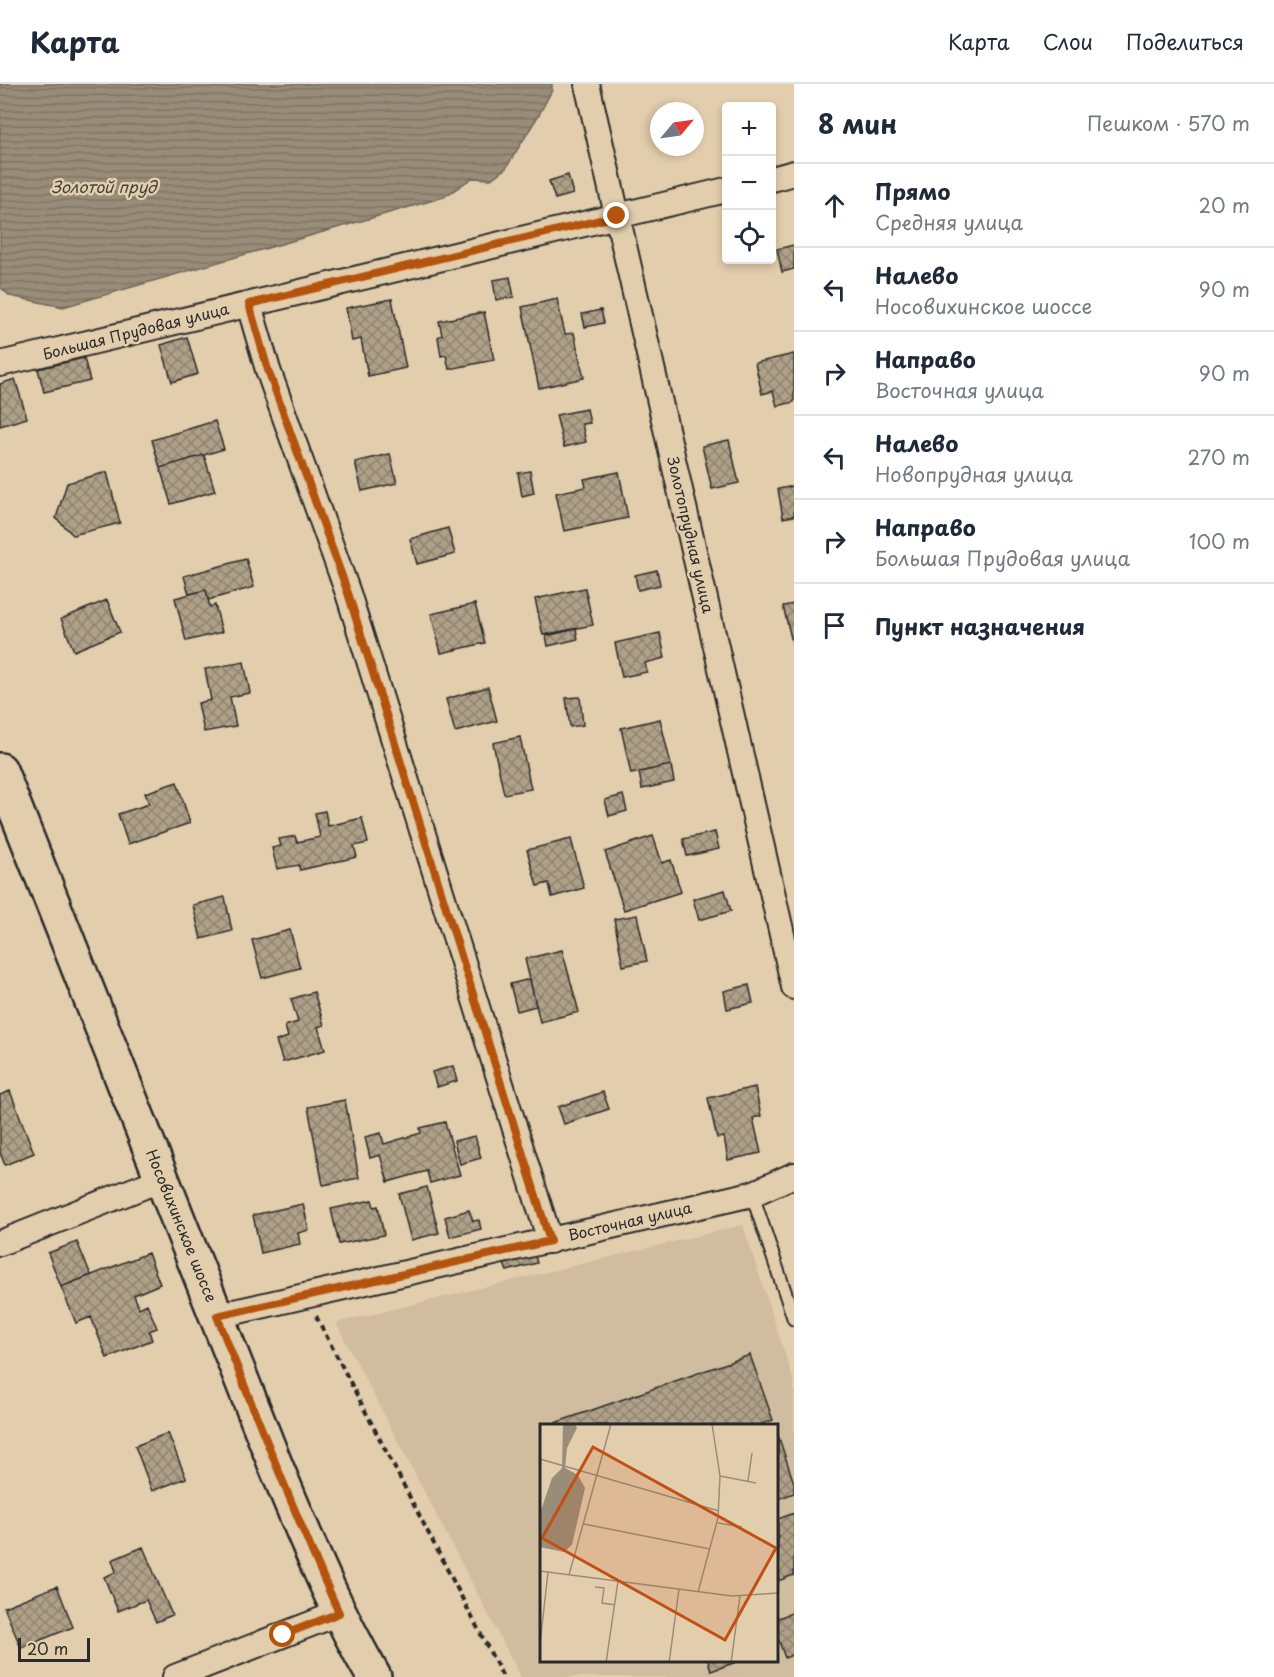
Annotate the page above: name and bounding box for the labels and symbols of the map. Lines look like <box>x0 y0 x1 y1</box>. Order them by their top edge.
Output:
north arrow <box>650 102 704 156</box>
water label: Золотой пруд <box>51 174 158 198</box>
route end <box>603 202 629 228</box>
street label: Большая Прудовая улица <box>40 296 232 365</box>
street label: Золотопрудная улица <box>662 454 721 616</box>
street label: Носовихинское шоссе <box>141 1146 224 1305</box>
street label: Восточная улица <box>565 1195 694 1246</box>
inset map <box>540 1424 779 1662</box>
route start <box>269 1621 295 1647</box>
scale bar <box>18 1635 90 1662</box>

